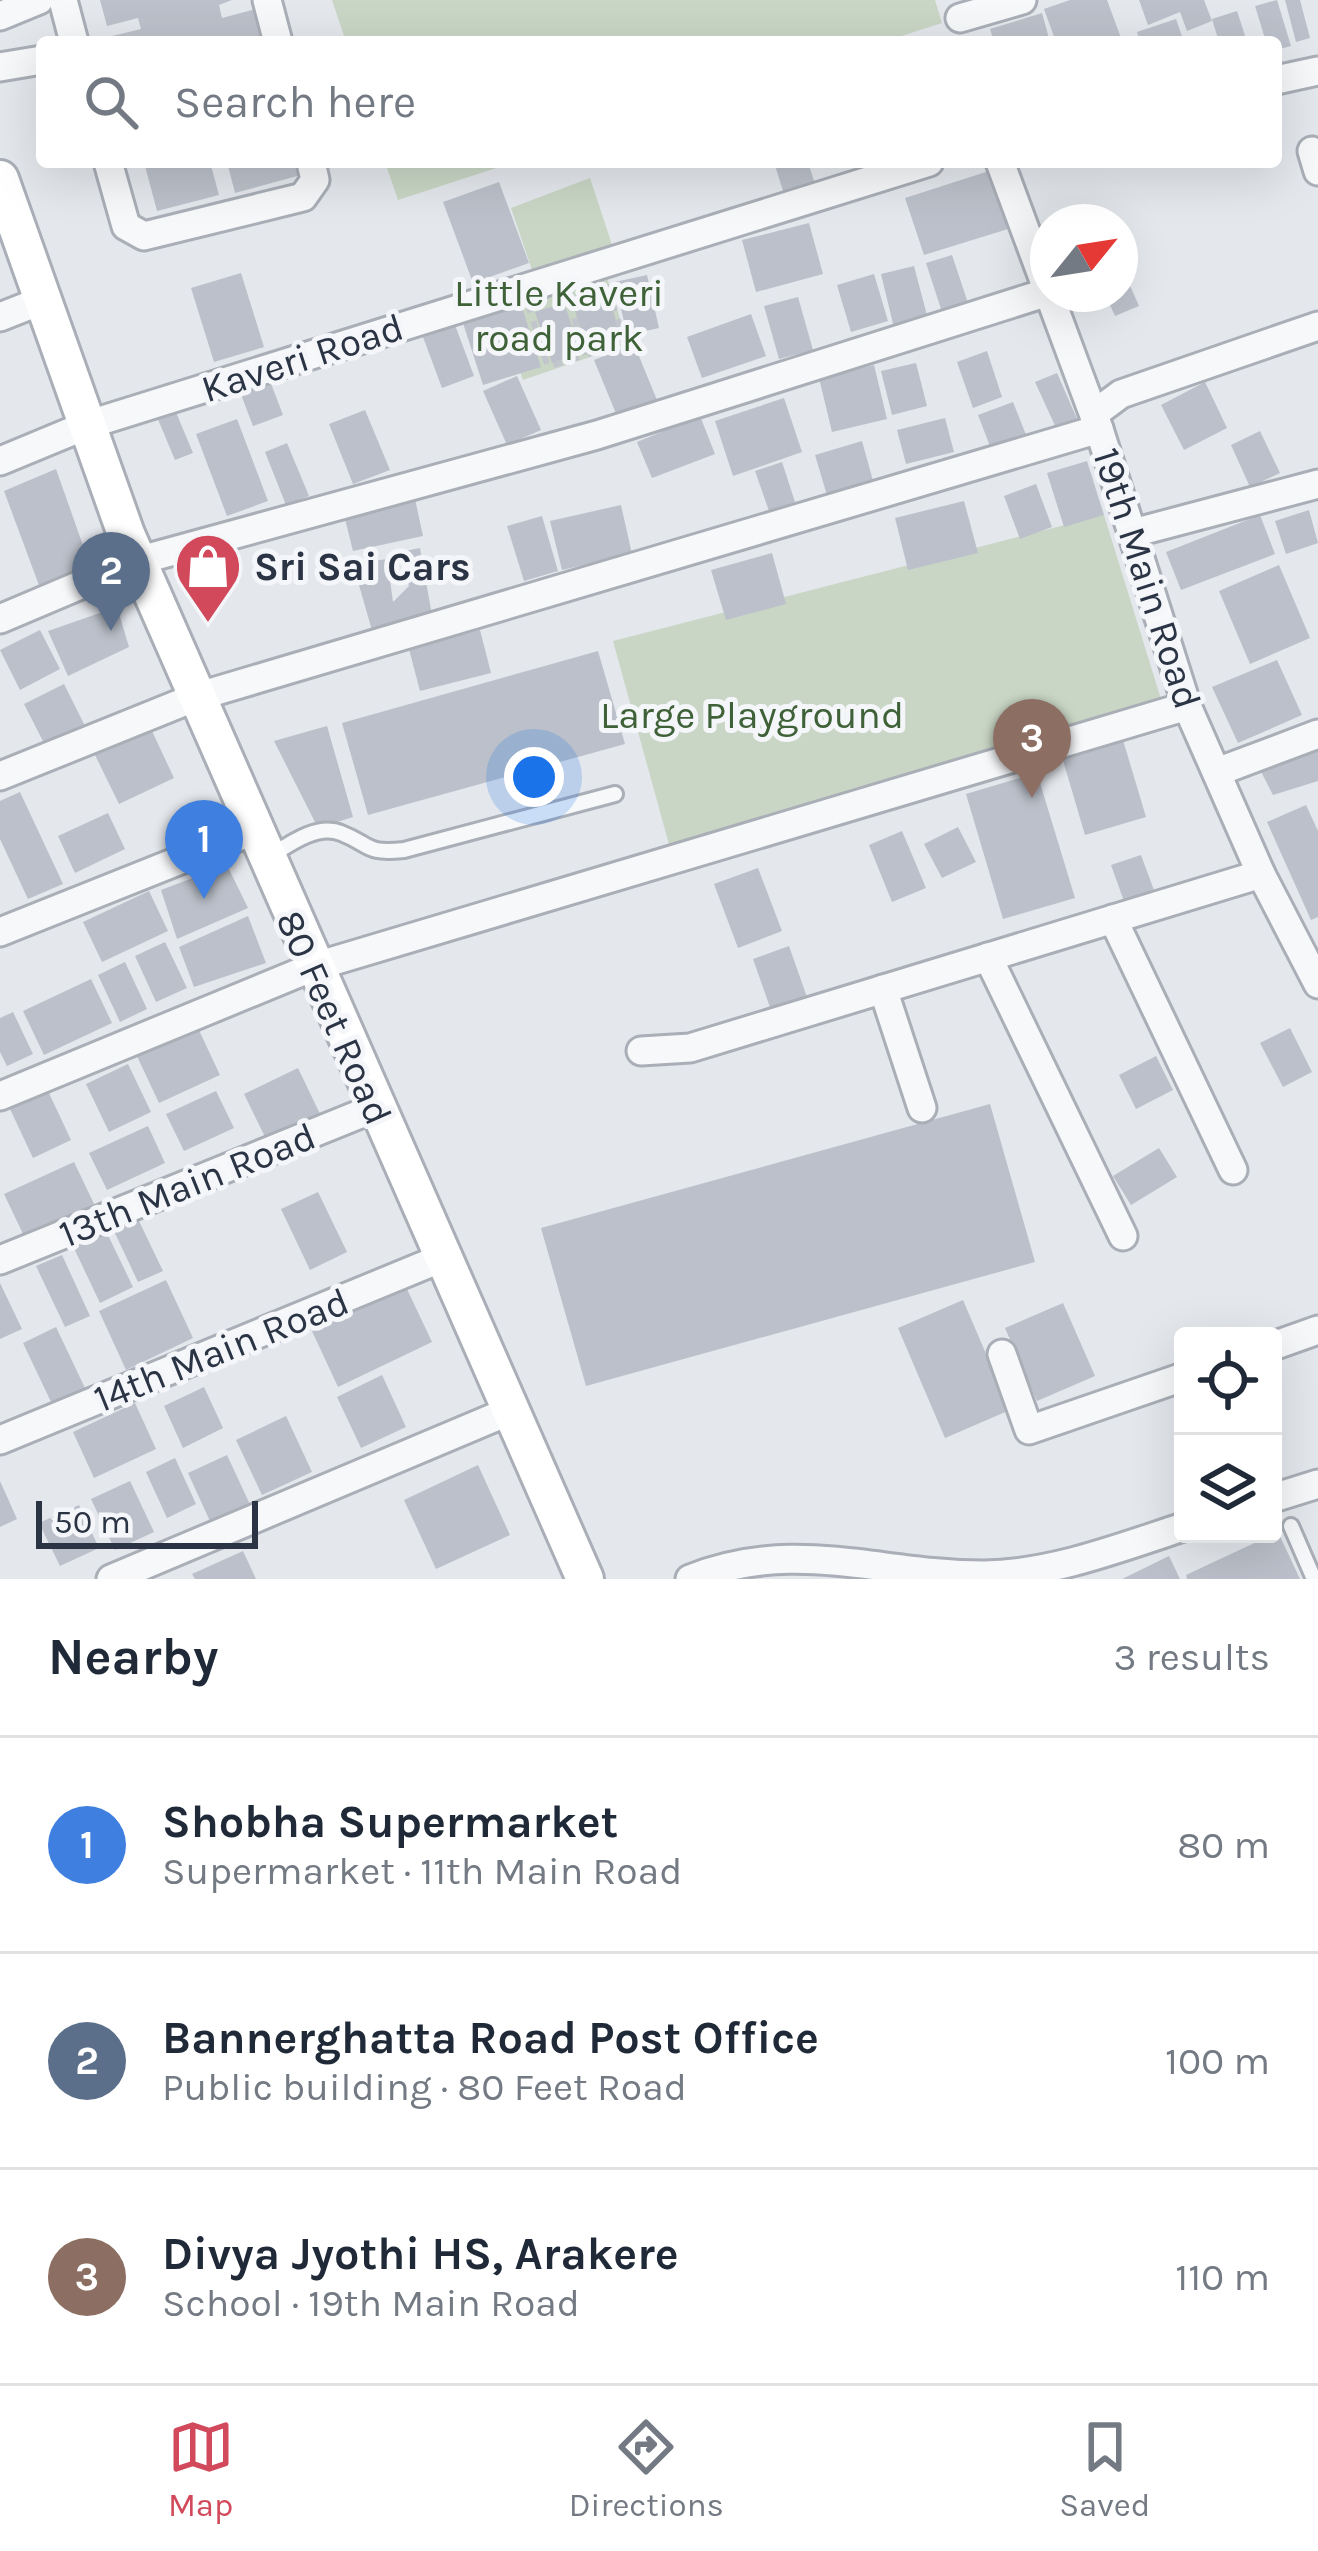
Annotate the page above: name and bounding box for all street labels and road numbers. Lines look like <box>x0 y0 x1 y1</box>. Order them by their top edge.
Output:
street label: Kaveri Road <box>196 304 409 412</box>
street label: 19th Main Road <box>1083 442 1211 715</box>
street label: 80 Feet Road <box>266 903 402 1132</box>
street label: 13th Main Road <box>53 1113 322 1257</box>
street label: 14th Main Road <box>87 1278 356 1422</box>

